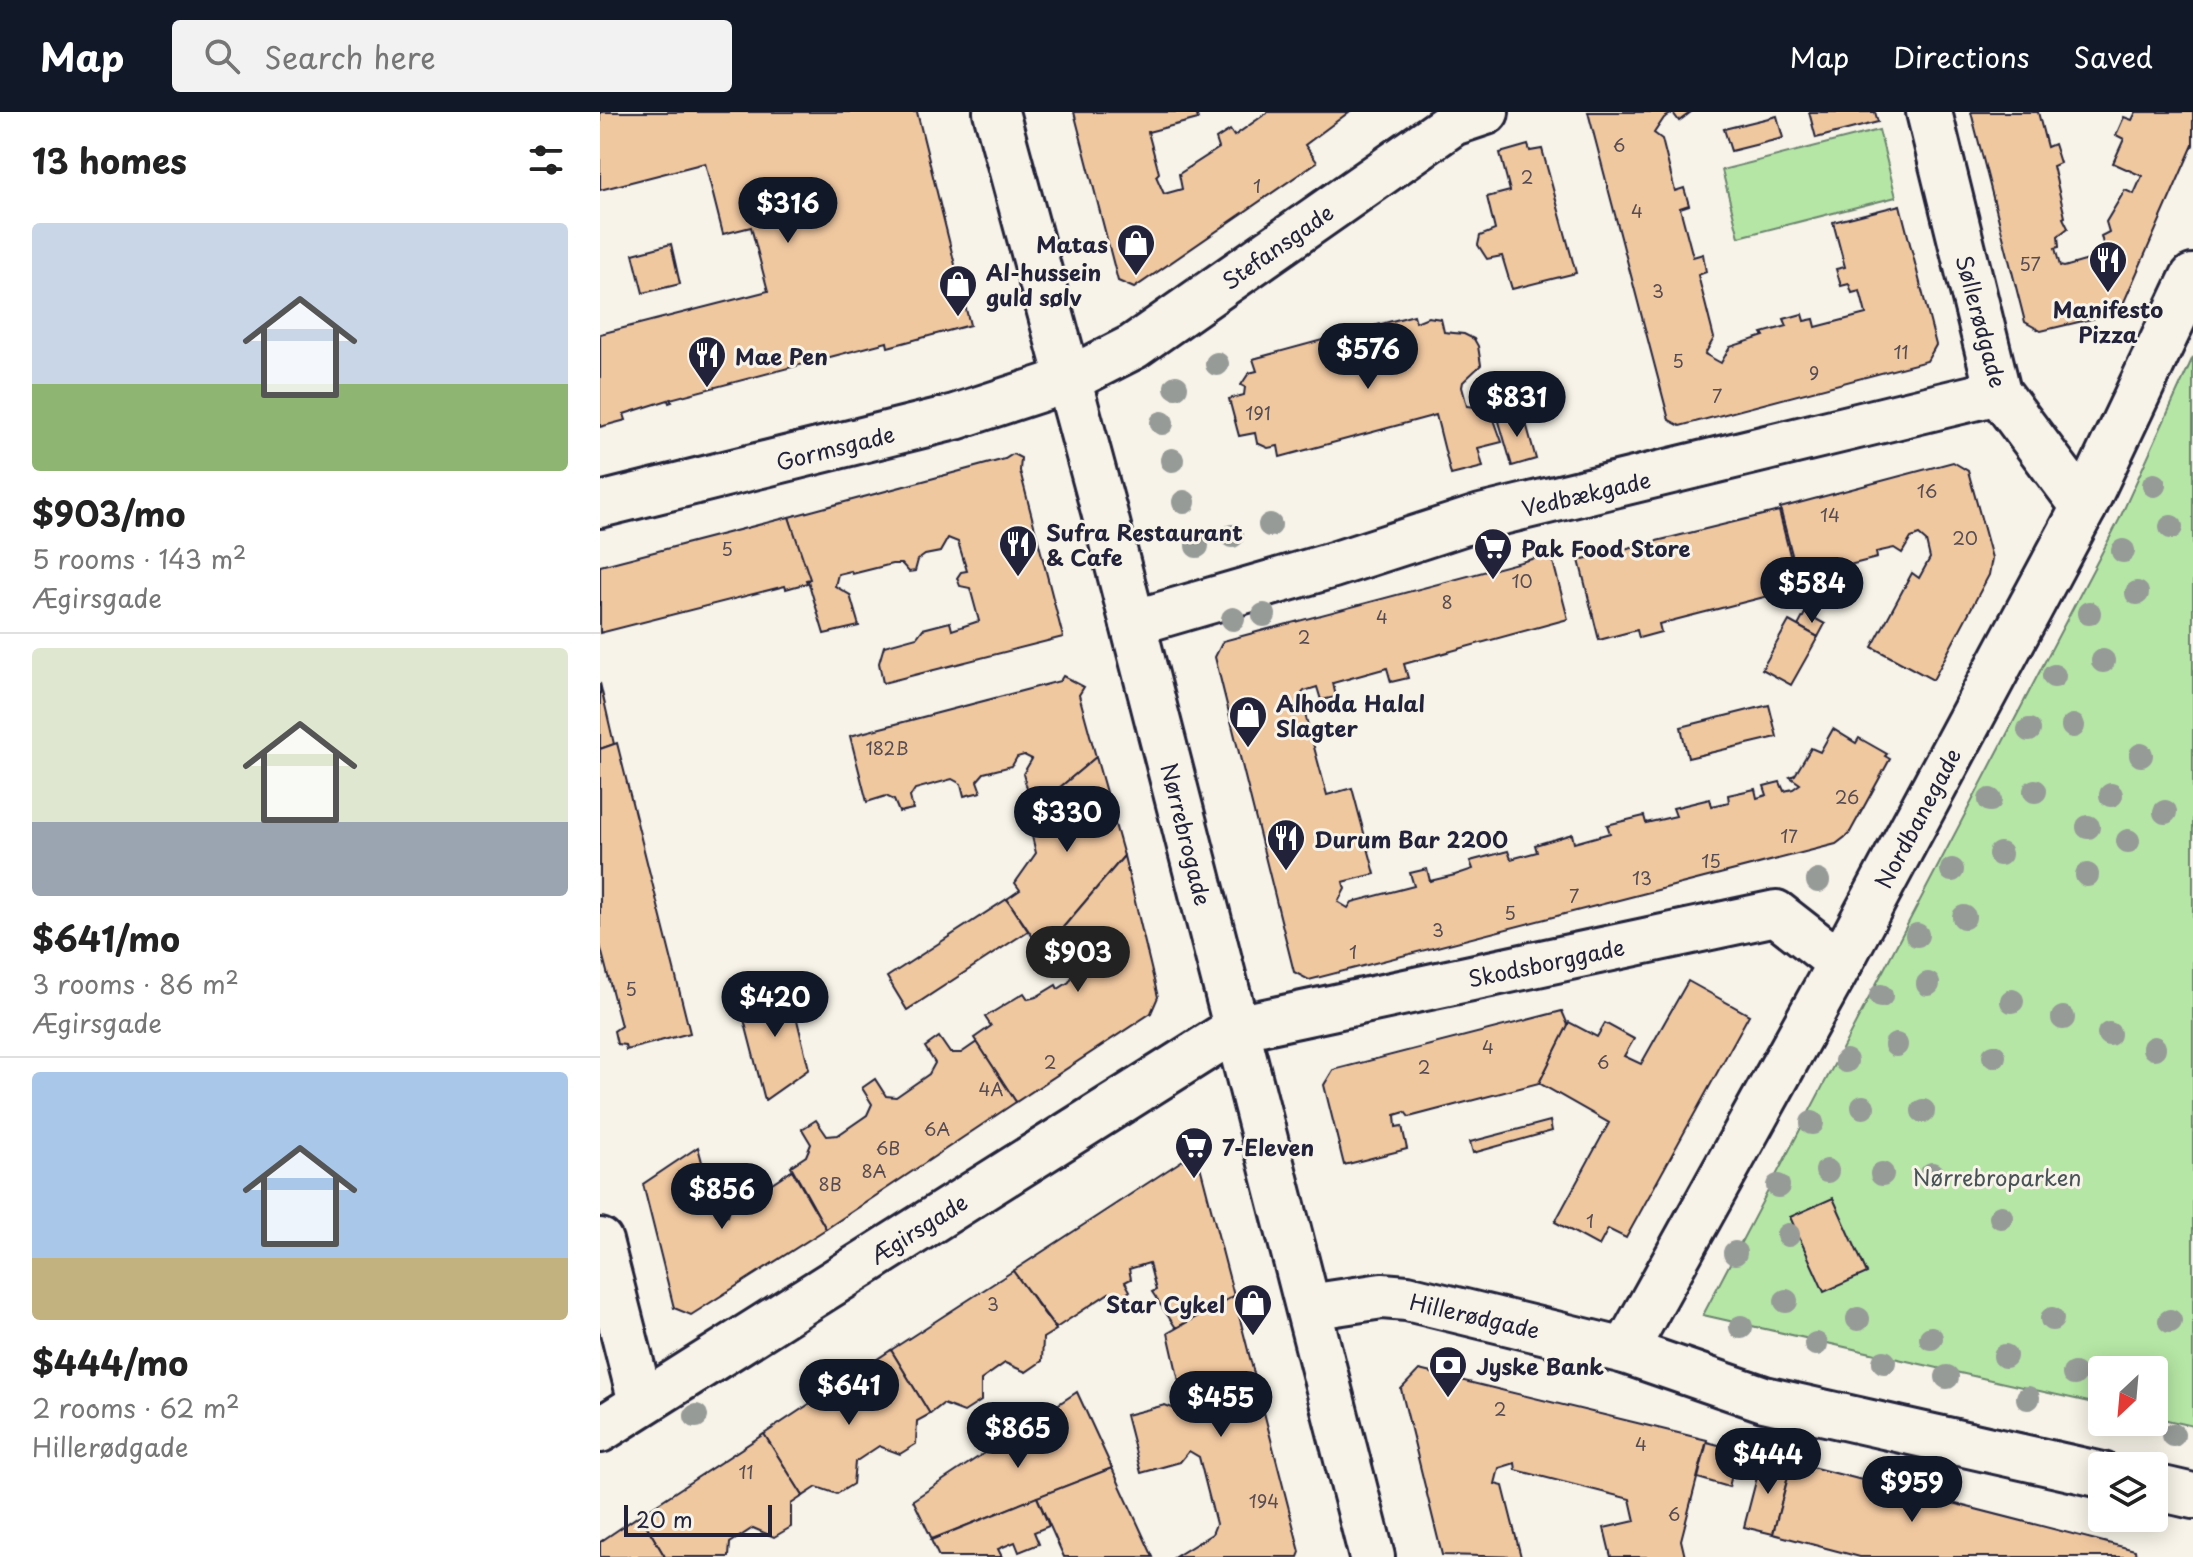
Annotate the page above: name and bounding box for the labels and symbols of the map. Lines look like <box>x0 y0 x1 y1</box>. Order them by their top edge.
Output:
house number: 6 <box>1613 131 1625 158</box>
house number: 2 <box>1521 163 1533 190</box>
house number: 1 <box>1253 172 1261 199</box>
pin: $316 <box>741 177 835 245</box>
street label: Stefansgade <box>1215 195 1339 297</box>
house number: 4 <box>1631 197 1643 224</box>
shop icon: Matas <box>1115 222 1157 277</box>
place label: Matas <box>1036 227 1108 260</box>
restaurant icon: Manifesto Pizza <box>2087 239 2129 294</box>
house number: 57 <box>2019 250 2041 277</box>
street label: Søllerødgade <box>1948 251 2016 391</box>
place label: Al-hussein guld sølv <box>986 255 1101 313</box>
shop icon: Al-hussein guld sølv <box>937 263 979 318</box>
house number: 3 <box>1652 277 1664 304</box>
place label: Manifesto Pizza <box>2053 292 2163 350</box>
pin: $576 <box>1321 323 1415 391</box>
restaurant icon: Mae Pen <box>686 334 728 389</box>
house number: 11 <box>1893 338 1909 365</box>
place label: Mae Pen <box>735 339 828 372</box>
house number: 5 <box>1672 347 1684 374</box>
house number: 9 <box>1809 359 1819 386</box>
pin: $831 <box>1470 371 1564 439</box>
house number: 7 <box>1712 382 1722 409</box>
house number: 191 <box>1245 399 1271 426</box>
street label: Gormsgade <box>772 416 898 478</box>
street label: Vedbækgade <box>1518 462 1654 524</box>
house number: 16 <box>1917 477 1937 504</box>
house number: 14 <box>1820 501 1840 528</box>
place label: Sufra Restaurant & Cafe <box>1046 515 1243 573</box>
restaurant icon: Sufra Restaurant & Cafe <box>997 523 1039 578</box>
house number: 20 <box>1952 524 1978 551</box>
supermarket icon: Pak Food Store <box>1472 526 1514 581</box>
place label: Pak Food Store <box>1521 531 1691 564</box>
house number: 5 <box>721 535 733 562</box>
pin: $584 <box>1765 557 1859 625</box>
house number: 10 <box>1511 567 1533 594</box>
house number: 8 <box>1441 588 1453 615</box>
house number: 4 <box>1376 603 1388 630</box>
house number: 2 <box>1298 623 1310 650</box>
place label: Alhoda Halal Slagter <box>1276 686 1425 744</box>
shop icon: Alhoda Halal Slagter <box>1227 694 1269 749</box>
house number: 182B <box>865 734 909 761</box>
street label: Nordbanegade <box>1866 742 1968 894</box>
street label: Nørrebrogade <box>1153 759 1221 909</box>
house number: 26 <box>1835 783 1859 810</box>
pin: $330 <box>1020 786 1114 854</box>
restaurant icon: Durum Bar 2200 <box>1265 817 1307 872</box>
place label: Durum Bar 2200 <box>1314 822 1508 855</box>
house number: 17 <box>1780 822 1798 849</box>
house number: 15 <box>1701 847 1721 874</box>
house number: 13 <box>1632 864 1652 891</box>
house number: 7 <box>1569 882 1579 909</box>
house number: 5 <box>1504 899 1516 926</box>
house number: 3 <box>1432 916 1444 943</box>
pin: $903 <box>1031 926 1125 994</box>
street label: Skodsborggade <box>1465 929 1627 995</box>
house number: 1 <box>1349 938 1357 965</box>
pin: $420 <box>728 971 822 1039</box>
house number: 5 <box>625 975 637 1002</box>
house number: 4 <box>1482 1033 1494 1060</box>
house number: 2 <box>1044 1048 1056 1075</box>
house number: 6 <box>1597 1048 1609 1075</box>
house number: 2 <box>1418 1053 1430 1080</box>
house number: 4A <box>979 1075 1003 1102</box>
house number: 6A <box>924 1115 950 1142</box>
supermarket icon: 7-Eleven <box>1173 1125 1215 1180</box>
place label: 7-Eleven <box>1222 1130 1314 1163</box>
house number: 6B <box>876 1134 900 1161</box>
house number: 8A <box>861 1157 887 1184</box>
park label: Nørrebroparken <box>1912 1160 2082 1193</box>
pin: $856 <box>675 1163 769 1231</box>
house number: 8B <box>818 1170 842 1197</box>
street label: Ægirsgade <box>863 1185 973 1271</box>
house number: 1 <box>1586 1207 1594 1234</box>
shop icon: Star Cykel <box>1232 1282 1274 1337</box>
street label: Hillerødgade <box>1407 1284 1543 1346</box>
place label: Star Cykel <box>1106 1287 1225 1320</box>
house number: 3 <box>987 1290 999 1317</box>
bank icon: Jyske Bank <box>1427 1344 1469 1399</box>
place label: Jyske Bank <box>1476 1349 1604 1382</box>
north arrow <box>2088 1356 2168 1436</box>
pin: $641 <box>802 1359 896 1427</box>
pin: $455 <box>1174 1371 1268 1439</box>
house number: 2 <box>1494 1395 1506 1422</box>
pin: $865 <box>971 1402 1065 1470</box>
pin: $444 <box>1721 1428 1815 1496</box>
house number: 4 <box>1635 1430 1647 1457</box>
pin: $959 <box>1865 1456 1959 1524</box>
house number: 11 <box>738 1458 754 1485</box>
house number: 194 <box>1249 1487 1279 1514</box>
house number: 6 <box>1668 1500 1680 1527</box>
scale bar <box>624 1501 772 1537</box>

